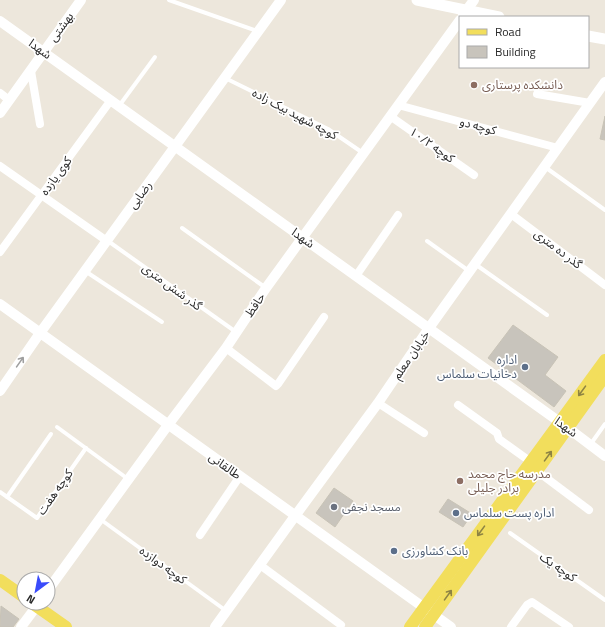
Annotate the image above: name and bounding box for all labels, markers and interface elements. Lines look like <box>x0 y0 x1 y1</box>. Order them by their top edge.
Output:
street label: بهشتی <box>43 8 78 46</box>
legend <box>459 16 589 68</box>
text: Road <box>495 22 521 41</box>
street label: شهدا <box>25 34 56 64</box>
text: Building <box>495 42 536 61</box>
place label: دانشکده پرستاری <box>482 75 563 94</box>
marker: دانشکده پرستاری <box>469 80 479 90</box>
street label: کوچه شهید بیک زاده <box>249 83 342 145</box>
street label: کوچه دو <box>458 112 500 140</box>
street label: کوچه ۱۰/۲ <box>406 122 460 168</box>
street label: کوی یازده <box>35 151 77 199</box>
street label: رضایی <box>123 177 156 213</box>
street label: شهدا <box>288 223 319 253</box>
street label: گذر ده متری <box>530 224 587 274</box>
street label: گذر شش متری <box>138 258 207 316</box>
street label: حافظ <box>239 289 270 321</box>
street label: خیابان معلم <box>387 326 434 383</box>
place label: اداره دخانیات سلماس <box>437 350 517 383</box>
one-way arrow <box>16 357 24 368</box>
marker: اداره دخانیات سلماس <box>520 362 530 372</box>
one-way arrow <box>578 386 586 397</box>
street label: شهدا <box>551 412 582 442</box>
street label: طالقانی <box>205 447 246 484</box>
one-way arrow <box>544 450 552 461</box>
street label: کوچه هفت <box>32 464 78 518</box>
place label: مدرسه حاج محمد برادر جلیلی <box>468 464 551 497</box>
marker: مدرسه حاج محمد برادر جلیلی <box>455 476 465 486</box>
place label: مسجد نجفی <box>342 497 401 516</box>
marker: مسجد نجفی <box>329 502 339 512</box>
place label: اداره پست سلماس <box>464 503 554 522</box>
marker: اداره پست سلماس <box>451 508 461 518</box>
one-way arrow <box>477 525 485 536</box>
street label: کوچه دوازده <box>136 541 192 589</box>
place label: بانک کشاورزی <box>402 541 468 560</box>
marker: بانک کشاورزی <box>389 546 399 556</box>
street label: کوچه یک <box>536 547 582 587</box>
north arrow <box>16 571 56 611</box>
one-way arrow <box>443 590 452 601</box>
text: N <box>23 591 38 608</box>

